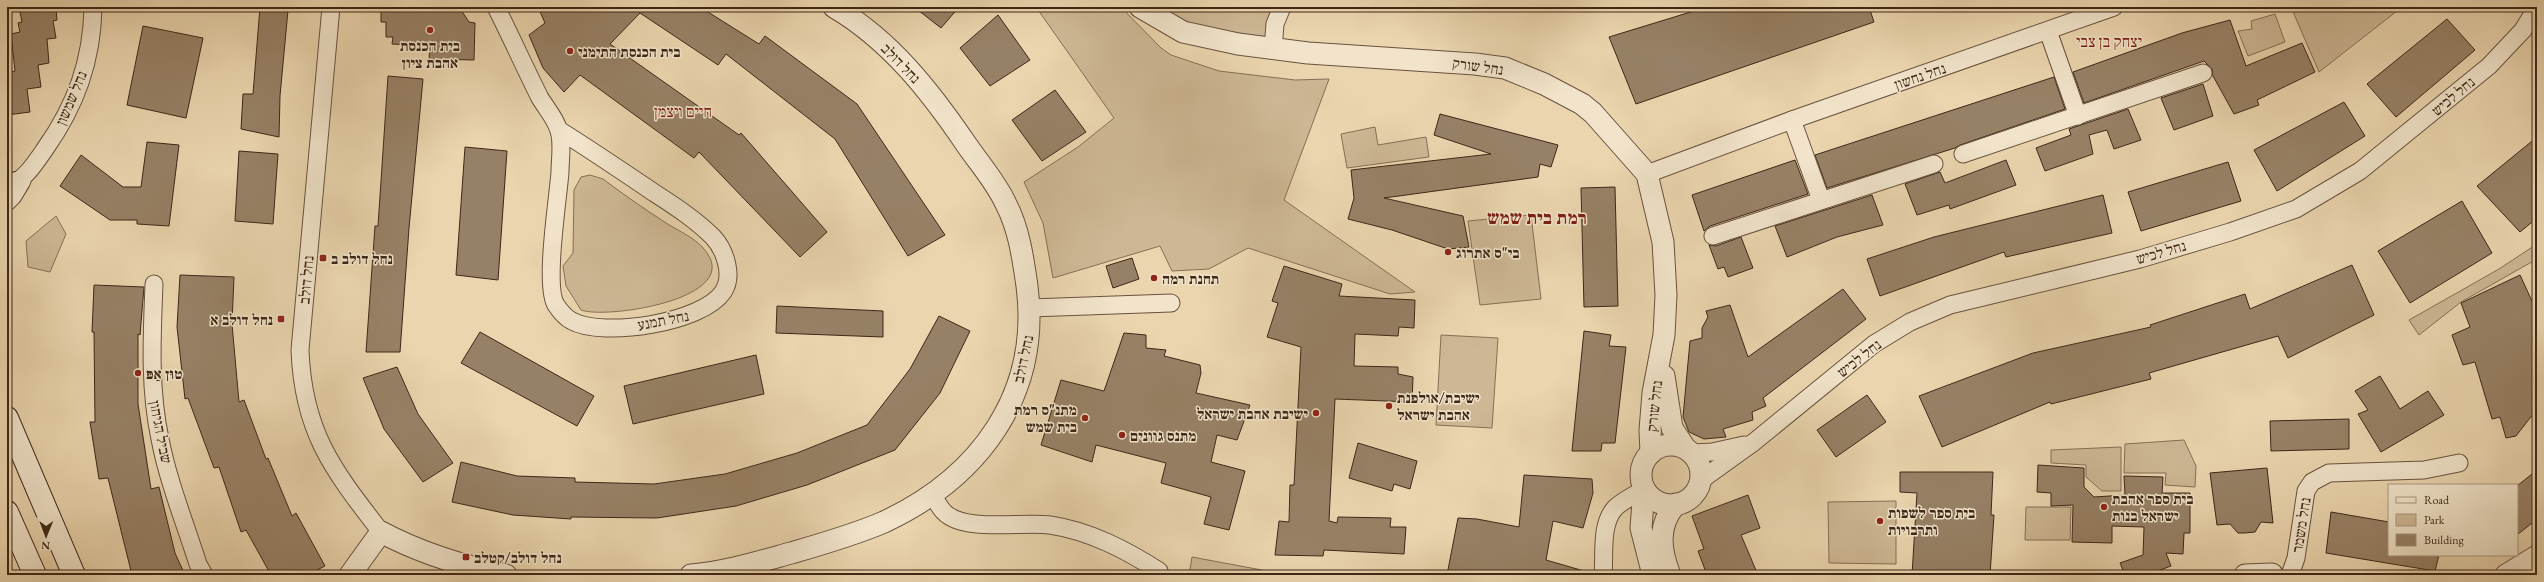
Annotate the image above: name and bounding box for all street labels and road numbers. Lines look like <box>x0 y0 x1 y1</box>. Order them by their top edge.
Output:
street label: נחל דולב <box>877 39 925 87</box>
street label: נחל שורק <box>1451 53 1505 79</box>
street label: נחל נחשון <box>1892 58 1948 94</box>
street label: נחל שמשון <box>51 68 91 128</box>
street label: נחל לכיש <box>2427 72 2479 120</box>
street label: נחל לכיש <box>2134 236 2188 268</box>
street label: נחל דולב <box>294 255 318 305</box>
street label: נחל תמנע <box>636 306 690 334</box>
street label: נחל דולב <box>1009 333 1037 385</box>
street label: נחל לכיש <box>1833 335 1885 381</box>
street label: נחל שורק <box>1642 379 1666 433</box>
street label: שביל הגיחון <box>146 399 176 465</box>
street label: נחל משמר <box>2287 496 2315 554</box>

